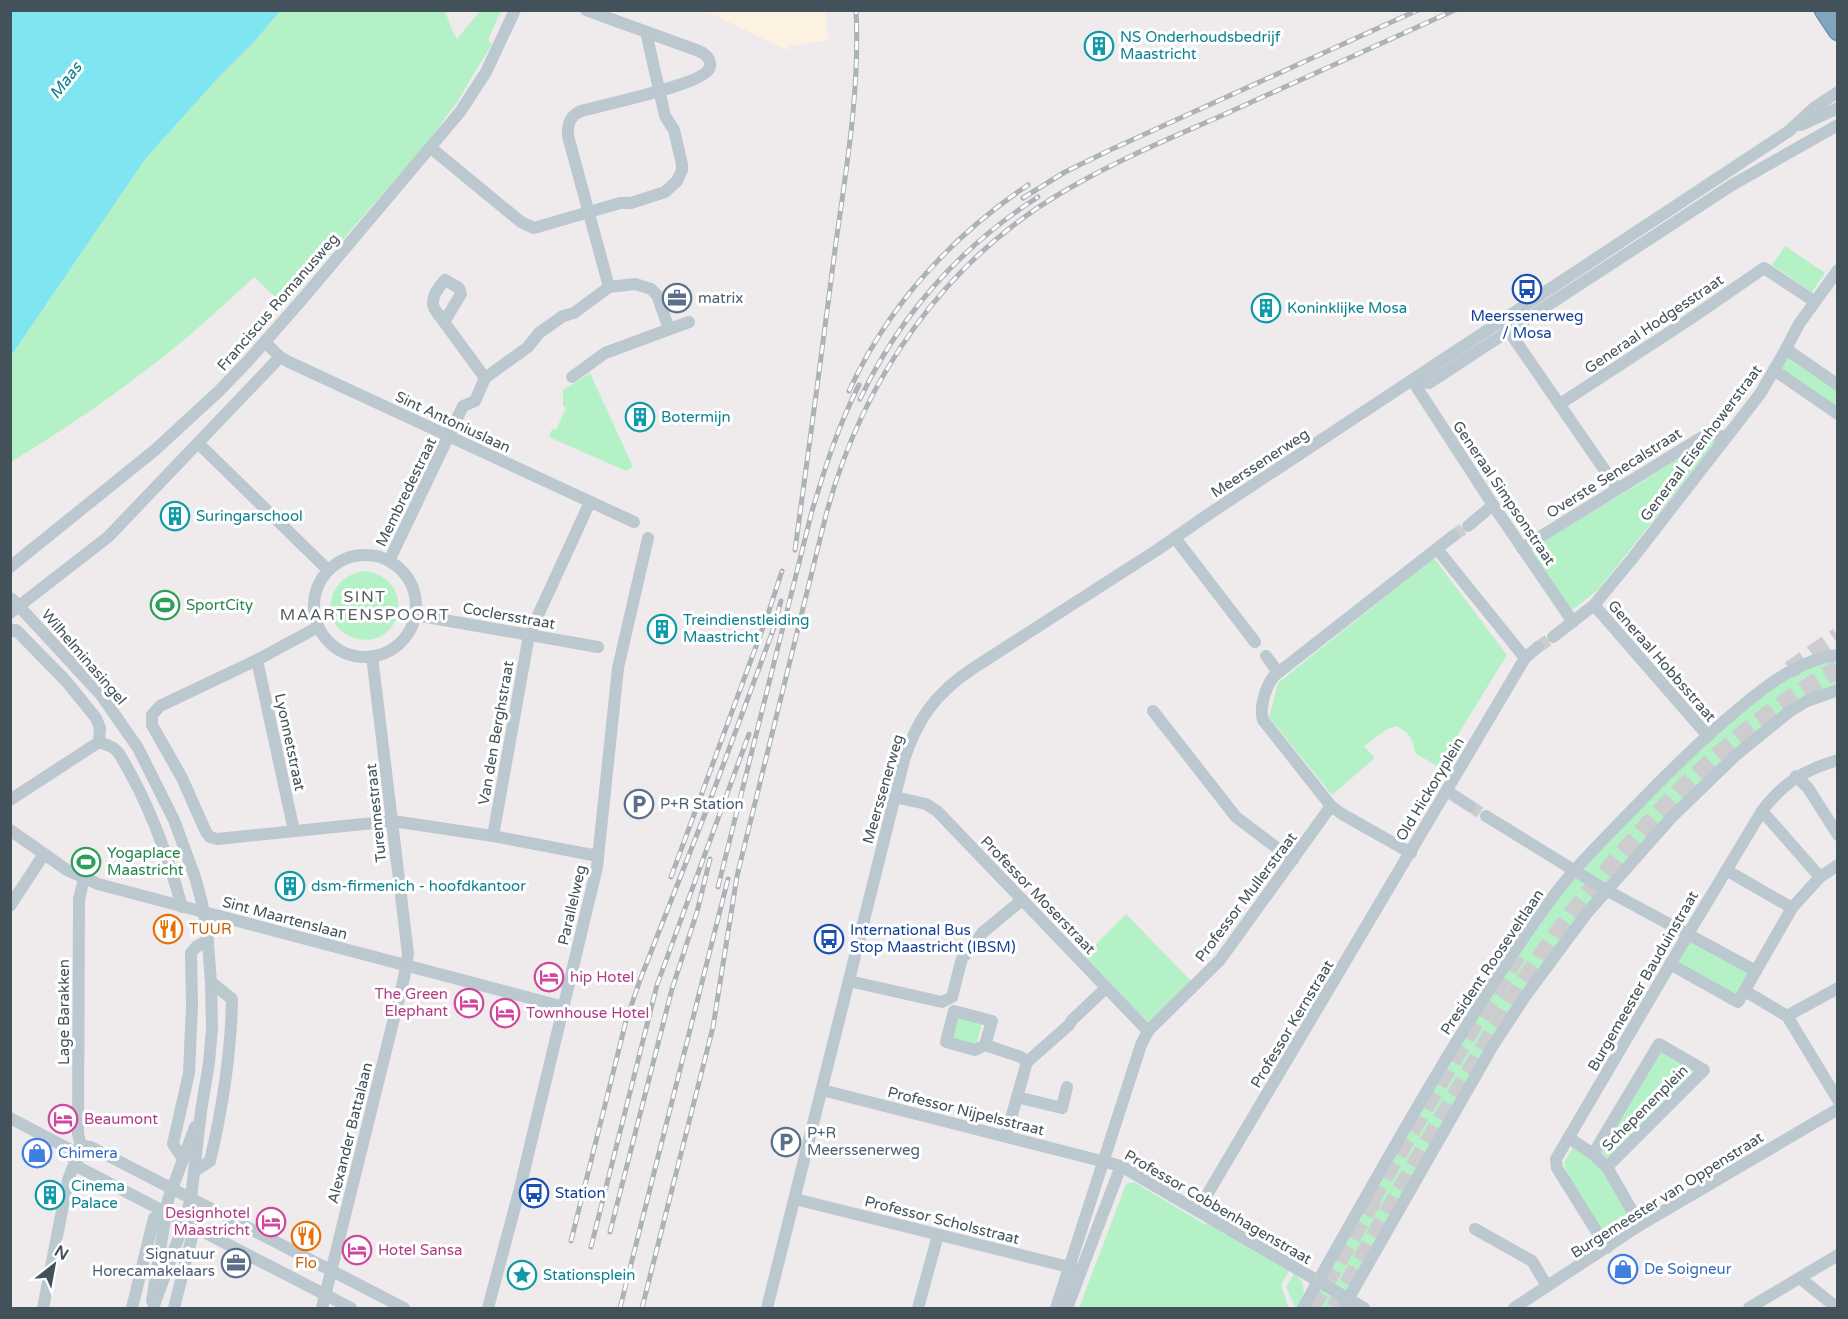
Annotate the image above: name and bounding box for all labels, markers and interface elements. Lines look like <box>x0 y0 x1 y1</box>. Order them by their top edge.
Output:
place label: NS Onderhoudsbedrijf Maastricht <box>1120 28 1281 63</box>
building icon: NS Onderhoudsbedrijf Maastricht <box>1083 30 1115 62</box>
water label: Maas <box>45 57 87 103</box>
street label: Franciscus Romanusweg <box>213 230 343 374</box>
street label: Generaal Hodgesstraat <box>1581 271 1727 377</box>
bus stop icon: Meerssenerweg / Mosa <box>1511 273 1543 305</box>
office icon: matrix <box>661 282 693 314</box>
place label: matrix <box>698 289 743 307</box>
building icon: Koninklijke Mosa <box>1250 292 1282 324</box>
place label: Koninklijke Mosa <box>1287 299 1407 317</box>
place label: Meerssenerweg / Mosa <box>1471 307 1584 342</box>
street label: Generaal Eisenhowerstraat <box>1636 361 1766 525</box>
street label: Sint Antoniuslaan <box>392 387 514 457</box>
building icon: Botermijn <box>624 401 656 433</box>
place label: Botermijn <box>661 408 731 426</box>
street label: Generaal Simpsonstraat <box>1449 417 1559 569</box>
street label: Overste Senecalstraat <box>1543 424 1685 522</box>
street label: Meerssenerweg <box>1208 425 1312 501</box>
street label: Membredestraat <box>372 434 440 549</box>
building icon: Suringarschool <box>159 500 191 532</box>
place label: Suringarschool <box>196 507 303 525</box>
district label: SINT MAARTENSPOORT <box>280 587 450 625</box>
sports icon: SportCity <box>149 589 181 621</box>
place label: SportCity <box>186 596 253 614</box>
street label: Generaal Hobbsstraat <box>1604 597 1720 726</box>
street label: Coclersstraat <box>461 599 557 633</box>
street label: Wilhelminasingel <box>38 606 130 708</box>
place label: Treindienstleiding Maastricht <box>683 611 810 646</box>
building icon: Treindienstleiding Maastricht <box>646 613 678 645</box>
street label: Van den Berghstraat <box>474 659 518 806</box>
street label: Lyonnetstraat <box>271 692 309 793</box>
street label: Meerssenerweg <box>859 732 907 846</box>
street label: Old Hickoryplein <box>1392 734 1468 844</box>
street label: Turennestraat <box>362 762 390 863</box>
parking icon: P+R Station <box>623 788 655 820</box>
place label: P+R Station <box>660 795 744 813</box>
street label: Professor Mullerstraat <box>1191 828 1301 965</box>
street label: Professor Moserstraat <box>977 832 1099 958</box>
place label: Yogaplace Maastricht <box>107 844 184 879</box>
sports icon: Yogaplace Maastricht <box>70 846 102 878</box>
street label: Parallelweg <box>554 863 590 947</box>
building icon: dsm-firmenich - hoofdkantoor <box>274 870 306 902</box>
place label: dsm-firmenich - hoofdkantoor <box>311 877 526 895</box>
street label: President Rooseveltlaan <box>1437 886 1547 1038</box>
street label: Burgemeester Bauduinstraat <box>1584 888 1702 1074</box>
street label: Sint Maartenslaan <box>221 893 349 943</box>
restaurant icon: TUUR <box>152 913 184 945</box>
place label: TUUR <box>189 920 232 938</box>
place label: International Bus Stop Maastricht (IBSM) <box>850 921 1016 956</box>
bus stop icon: International Bus Stop Maastricht (IBSM) <box>813 923 845 955</box>
street label: Professor Kernstraat <box>1247 957 1337 1091</box>
street label: Lage Barakken <box>55 959 73 1065</box>
hotel icon: hip Hotel <box>533 961 565 993</box>
place label: hip Hotel <box>570 968 634 986</box>
place label: The Green Elephant <box>374 985 448 1020</box>
hotel icon: The Green Elephant <box>453 987 485 1019</box>
hotel icon: Townhouse Hotel <box>489 997 521 1029</box>
place label: Townhouse Hotel <box>526 1004 649 1022</box>
street label: Alexander Battalaan <box>324 1061 376 1205</box>
street label: Schepenenplein <box>1598 1061 1692 1155</box>
street label: Professor Nijpelsstraat <box>886 1083 1046 1139</box>
hotel icon: Beaumont <box>47 1103 79 1135</box>
place label: Beaumont <box>84 1110 158 1128</box>
place label: P+R Meerssenerweg <box>807 1124 920 1159</box>
parking icon: P+R Meerssenerweg <box>770 1126 802 1158</box>
street label: Burgemeester van Oppenstraat <box>1567 1128 1767 1262</box>
shop icon: Chimera <box>21 1137 53 1169</box>
place label: Chimera <box>58 1144 118 1162</box>
street label: Professor Cobbenhagenstraat <box>1121 1146 1315 1268</box>
place label: Cinema Palace <box>71 1177 125 1212</box>
bus stop icon: Station <box>518 1177 550 1209</box>
building icon: Cinema Palace <box>34 1179 66 1211</box>
place label: Station <box>555 1184 606 1202</box>
street label: Professor Scholsstraat <box>863 1192 1022 1248</box>
place label: Designhotel Maastricht <box>165 1204 250 1239</box>
hotel icon: Designhotel Maastricht <box>255 1206 287 1238</box>
restaurant icon: Flo <box>290 1220 322 1252</box>
hotel icon: Hotel Sansa <box>341 1234 373 1266</box>
north arrow <box>24 1235 84 1295</box>
text: N <box>51 1241 72 1265</box>
place label: Hotel Sansa <box>378 1241 462 1259</box>
place label: Signatuur Horecamakelaars <box>92 1245 215 1280</box>
office icon: Signatuur Horecamakelaars <box>220 1247 252 1279</box>
shop icon: De Soigneur <box>1607 1253 1639 1285</box>
place label: Flo <box>295 1254 317 1272</box>
place icon: Stationsplein <box>506 1259 538 1291</box>
place label: De Soigneur <box>1644 1260 1732 1278</box>
place label: Stationsplein <box>543 1266 635 1284</box>

